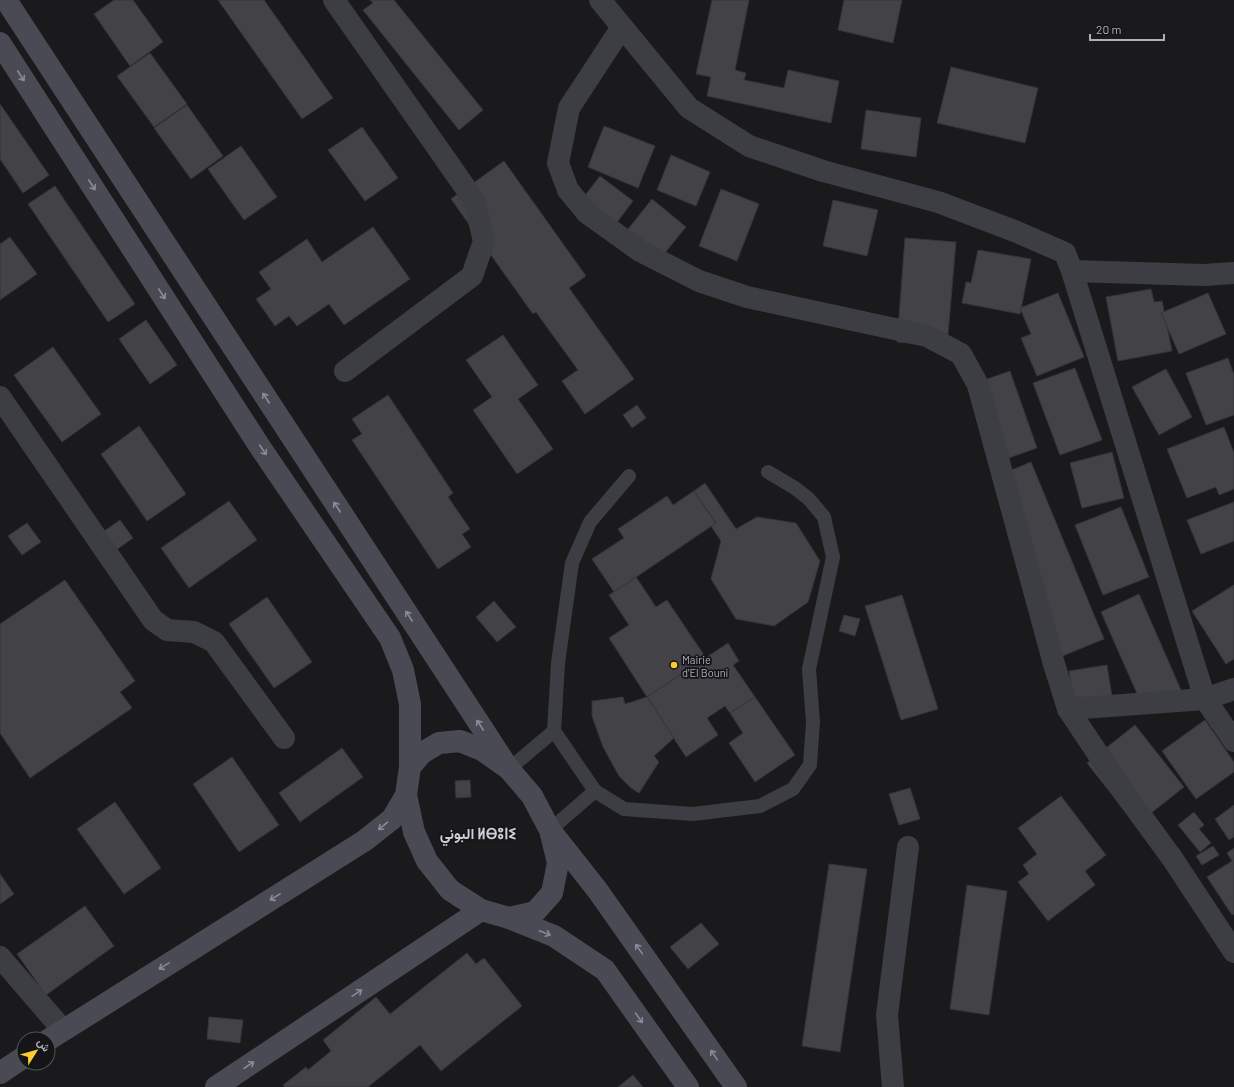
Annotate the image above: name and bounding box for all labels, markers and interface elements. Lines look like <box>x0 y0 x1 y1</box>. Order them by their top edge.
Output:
scale bar <box>1090 16 1164 42</box>
text: 20 m <box>1096 22 1122 36</box>
one-way arrow <box>17 70 25 81</box>
one-way arrow <box>88 179 96 191</box>
one-way arrow <box>158 288 166 299</box>
one-way arrow <box>262 393 270 404</box>
one-way arrow <box>259 445 267 456</box>
one-way arrow <box>333 501 341 513</box>
one-way arrow <box>404 610 412 622</box>
place label: Mairie d'El Bouni <box>682 653 729 679</box>
marker: Mairie d'El Bouni <box>669 660 679 670</box>
one-way arrow <box>476 720 484 731</box>
one-way arrow <box>378 821 389 830</box>
district label: البوني ⵍⴱⵓⵏⵉ <box>440 824 516 847</box>
one-way arrow <box>270 893 281 901</box>
one-way arrow <box>538 929 550 937</box>
one-way arrow <box>635 943 643 954</box>
one-way arrow <box>159 962 170 971</box>
one-way arrow <box>351 989 362 997</box>
one-way arrow <box>635 1013 643 1024</box>
north arrow <box>16 1031 56 1071</box>
text: ش <box>34 1035 54 1054</box>
one-way arrow <box>710 1050 718 1061</box>
one-way arrow <box>243 1061 254 1069</box>

